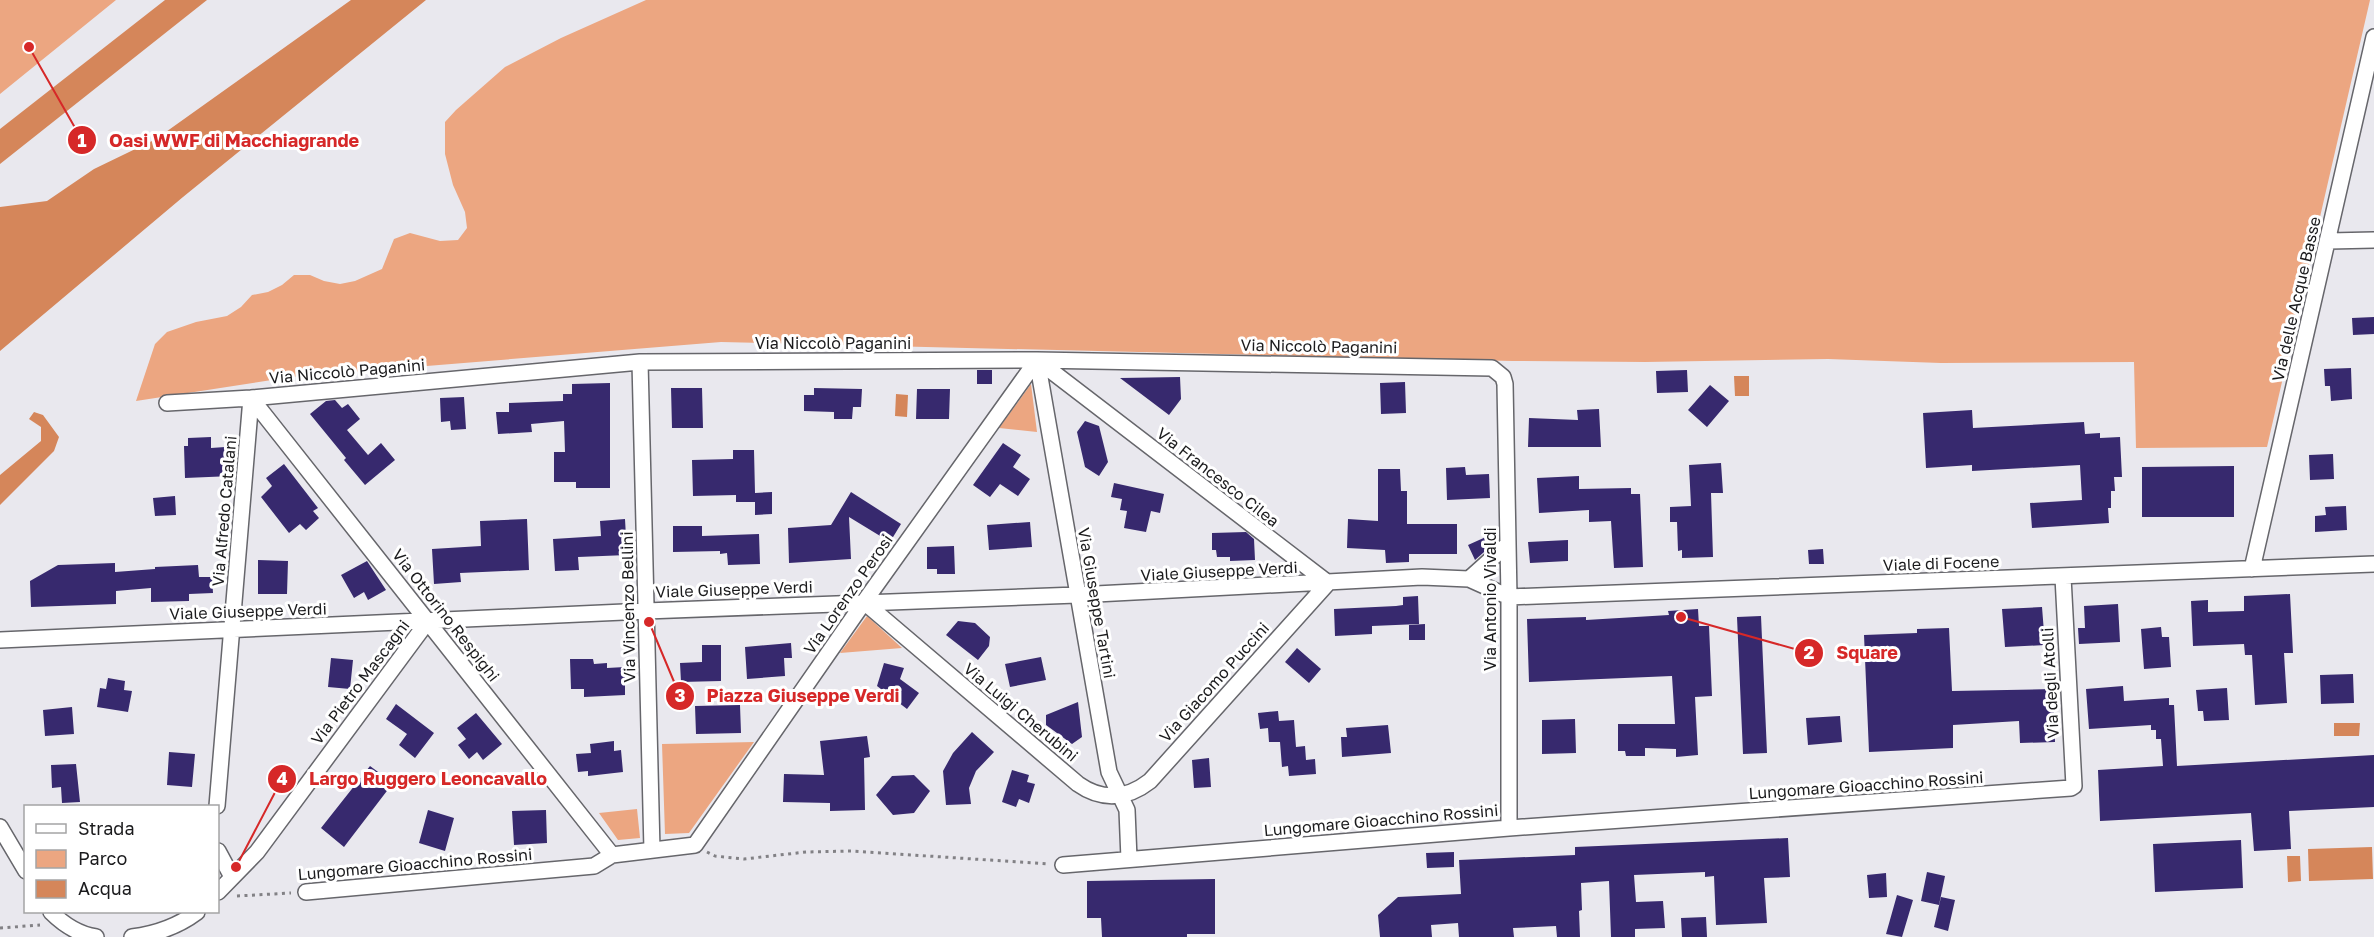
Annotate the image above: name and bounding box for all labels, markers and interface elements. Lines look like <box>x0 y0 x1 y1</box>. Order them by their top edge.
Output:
callout: Oasi WWF di Macchiagrande <box>67 122 371 158</box>
text: 1 <box>77 129 87 151</box>
text: Oasi WWF di Macchiagrande <box>109 129 359 151</box>
street label: Via delle Acque Basse <box>2267 215 2325 383</box>
street label: Via Niccolò Paganini <box>755 333 911 353</box>
street label: Via Niccolò Paganini <box>1241 335 1397 357</box>
street label: Via Niccolò Paganini <box>268 354 426 388</box>
street label: Via Francesco Cilea <box>1153 423 1283 531</box>
street label: Via Alfredo Catalani <box>207 435 241 587</box>
street label: Via Giuseppe Tartini <box>1074 526 1120 680</box>
street label: Via Antonio Vivaldi <box>1480 527 1500 671</box>
street label: Via Lorenzo Perosi <box>799 530 897 658</box>
street label: Via Vincenzo Bellini <box>617 531 639 683</box>
street label: Via Ottorino Respighi <box>388 545 504 685</box>
street label: Viale di Focene <box>1882 551 2000 575</box>
street label: Viale Giuseppe Verdi <box>1140 557 1298 585</box>
street label: Viale Giuseppe Verdi <box>655 576 813 602</box>
street label: Viale Giuseppe Verdi <box>169 598 327 624</box>
street label: Via Pietro Mascagni <box>307 616 413 748</box>
street label: Via Giacomo Puccini <box>1155 618 1273 746</box>
street label: Via degli Atolli <box>2037 627 2063 739</box>
callout: Square <box>1794 635 1910 671</box>
text: 2 <box>1804 641 1815 663</box>
text: Square <box>1836 641 1898 663</box>
street label: Via Luigi Cherubini <box>960 658 1082 766</box>
callout: Piazza Giuseppe Verdi <box>665 678 911 714</box>
text: 3 <box>675 684 686 706</box>
text: Piazza Giuseppe Verdi <box>707 684 899 706</box>
callout: Largo Ruggero Leoncavallo <box>267 761 559 797</box>
text: 4 <box>276 767 288 789</box>
text: Largo Ruggero Leoncavallo <box>309 767 547 789</box>
street label: Lungomare Gioacchino Rossini <box>1748 767 1984 803</box>
street label: Lungomare Gioacchino Rossini <box>1263 800 1499 840</box>
legend <box>24 805 219 913</box>
text: Strada <box>78 817 135 839</box>
street label: Lungomare Gioacchino Rossini <box>297 844 533 884</box>
text: Parco <box>78 847 127 869</box>
text: Acqua <box>78 877 132 899</box>

